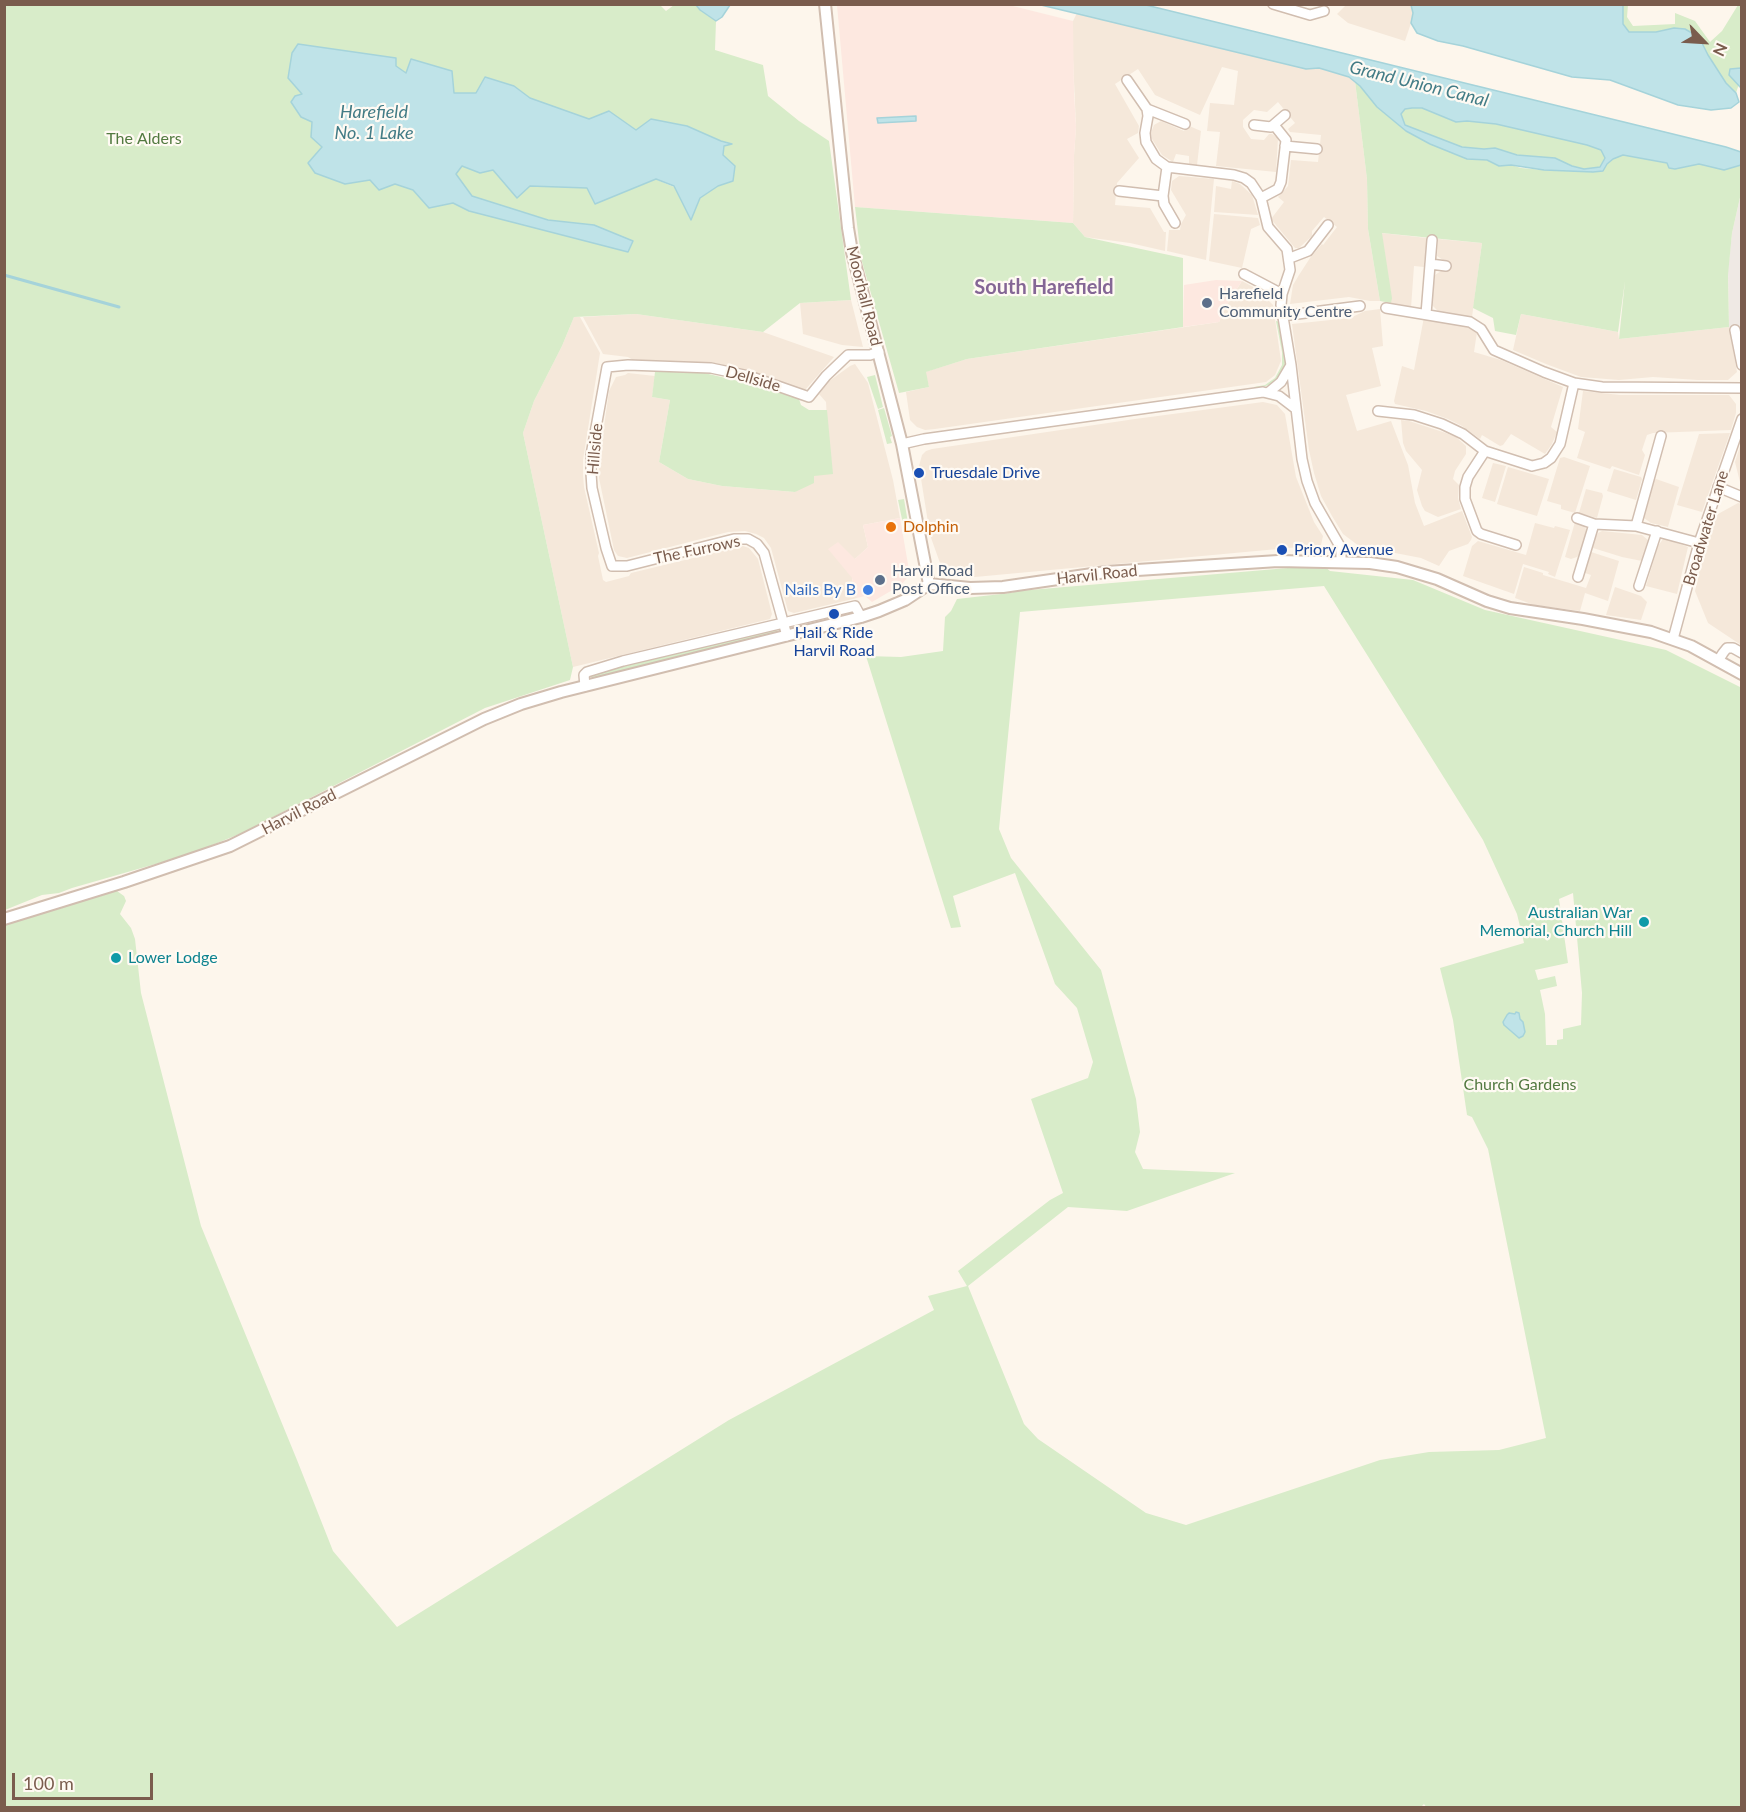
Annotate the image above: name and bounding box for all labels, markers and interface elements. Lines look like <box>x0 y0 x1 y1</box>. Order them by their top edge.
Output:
north arrow <box>1674 12 1734 72</box>
text: N <box>1710 40 1732 59</box>
water label: Grand Union Canal <box>1347 56 1491 112</box>
water label: Harefield No. 1 Lake <box>334 101 414 144</box>
park label: The Alders <box>106 129 182 149</box>
street label: Moorhall Road <box>842 244 886 348</box>
district label: South Harefield <box>974 276 1114 300</box>
place label: Harefield Community Centre <box>1219 284 1352 322</box>
marker: Harefield Community Centre <box>1200 296 1214 310</box>
street label: Dellside <box>723 362 783 396</box>
street label: Hillside <box>583 422 607 476</box>
place label: Truesdale Drive <box>931 463 1040 483</box>
marker: Truesdale Drive <box>912 466 926 480</box>
street label: Broadwater Lane <box>1679 468 1733 588</box>
place label: Dolphin <box>903 517 959 537</box>
marker: Dolphin <box>884 520 898 534</box>
street label: The Furrows <box>652 531 742 569</box>
place label: Priory Avenue <box>1294 540 1393 560</box>
marker: Priory Avenue <box>1275 543 1289 557</box>
place label: Harvil Road Post Office <box>892 561 973 599</box>
street label: Harvil Road <box>1056 561 1138 589</box>
marker: Harvil Road Post Office <box>873 573 887 587</box>
place label: Nails By B <box>785 580 856 600</box>
marker: Nails By B <box>861 583 875 597</box>
marker: Hail & Ride Harvil Road <box>827 607 841 621</box>
place label: Hail & Ride Harvil Road <box>793 623 875 661</box>
street label: Harvil Road <box>258 785 340 839</box>
place label: Australian War Memorial, Church Hill <box>1479 903 1632 941</box>
marker: Australian War Memorial, Church Hill <box>1637 915 1651 929</box>
place label: Lower Lodge <box>128 948 218 968</box>
marker: Lower Lodge <box>109 951 123 965</box>
park label: Church Gardens <box>1463 1075 1577 1095</box>
scale bar <box>15 1761 156 1799</box>
text: 100 m <box>23 1772 74 1794</box>

